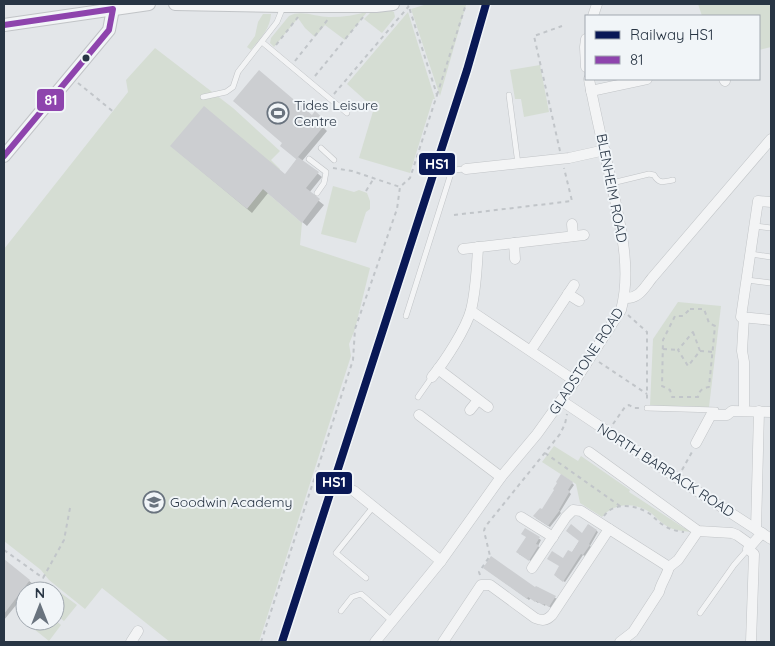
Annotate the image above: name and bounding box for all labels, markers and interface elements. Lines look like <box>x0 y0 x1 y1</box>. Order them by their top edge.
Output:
legend <box>585 15 760 80</box>
text: Railway HS1 <box>630 25 713 44</box>
text: 81 <box>630 50 644 69</box>
unlabelled marker <box>81 53 91 63</box>
line badge: 81 <box>36 88 65 112</box>
text: 81 <box>44 91 58 109</box>
place label: Tides Leisure Centre <box>294 96 378 130</box>
sports icon: Tides Leisure Centre <box>266 101 290 125</box>
street label: BLENHEIM ROAD <box>593 132 631 244</box>
line badge: HS1 <box>418 152 456 176</box>
text: HS1 <box>425 155 449 173</box>
street label: GLADSTONE ROAD <box>545 304 627 418</box>
street label: NORTH BARRACK ROAD <box>594 419 738 521</box>
line badge: HS1 <box>315 471 353 495</box>
text: HS1 <box>322 473 346 491</box>
school or university icon: Goodwin Academy <box>142 490 166 514</box>
place label: Goodwin Academy <box>170 493 292 511</box>
north arrow <box>15 581 65 631</box>
text: N <box>35 584 45 602</box>

